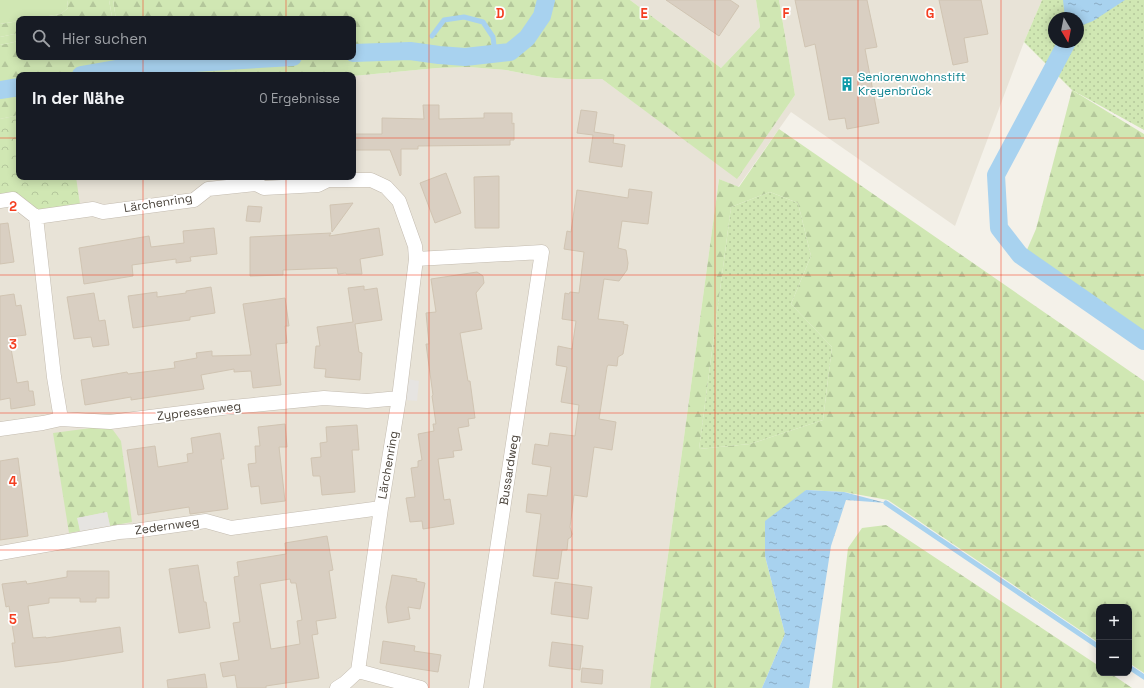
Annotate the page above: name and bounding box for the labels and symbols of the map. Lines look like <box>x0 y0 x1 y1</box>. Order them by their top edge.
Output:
text: D <box>496 5 505 22</box>
text: E <box>640 5 648 22</box>
text: F <box>783 5 790 22</box>
text: G <box>926 5 934 22</box>
north arrow <box>1048 12 1084 48</box>
place label: Seniorenwohnstift Kreyenbrück <box>858 69 966 99</box>
building icon: Seniorenwohnstift Kreyenbrück <box>839 76 855 92</box>
street label: Lärchenring <box>123 190 193 216</box>
text: 2 <box>9 198 17 215</box>
text: 3 <box>9 336 17 353</box>
street label: Zypressenweg <box>156 398 242 424</box>
street label: Lärchenring <box>374 429 402 501</box>
street label: Bussardweg <box>496 434 522 506</box>
text: 4 <box>9 473 17 490</box>
street label: Zedernweg <box>134 514 200 538</box>
text: 5 <box>9 611 17 628</box>

